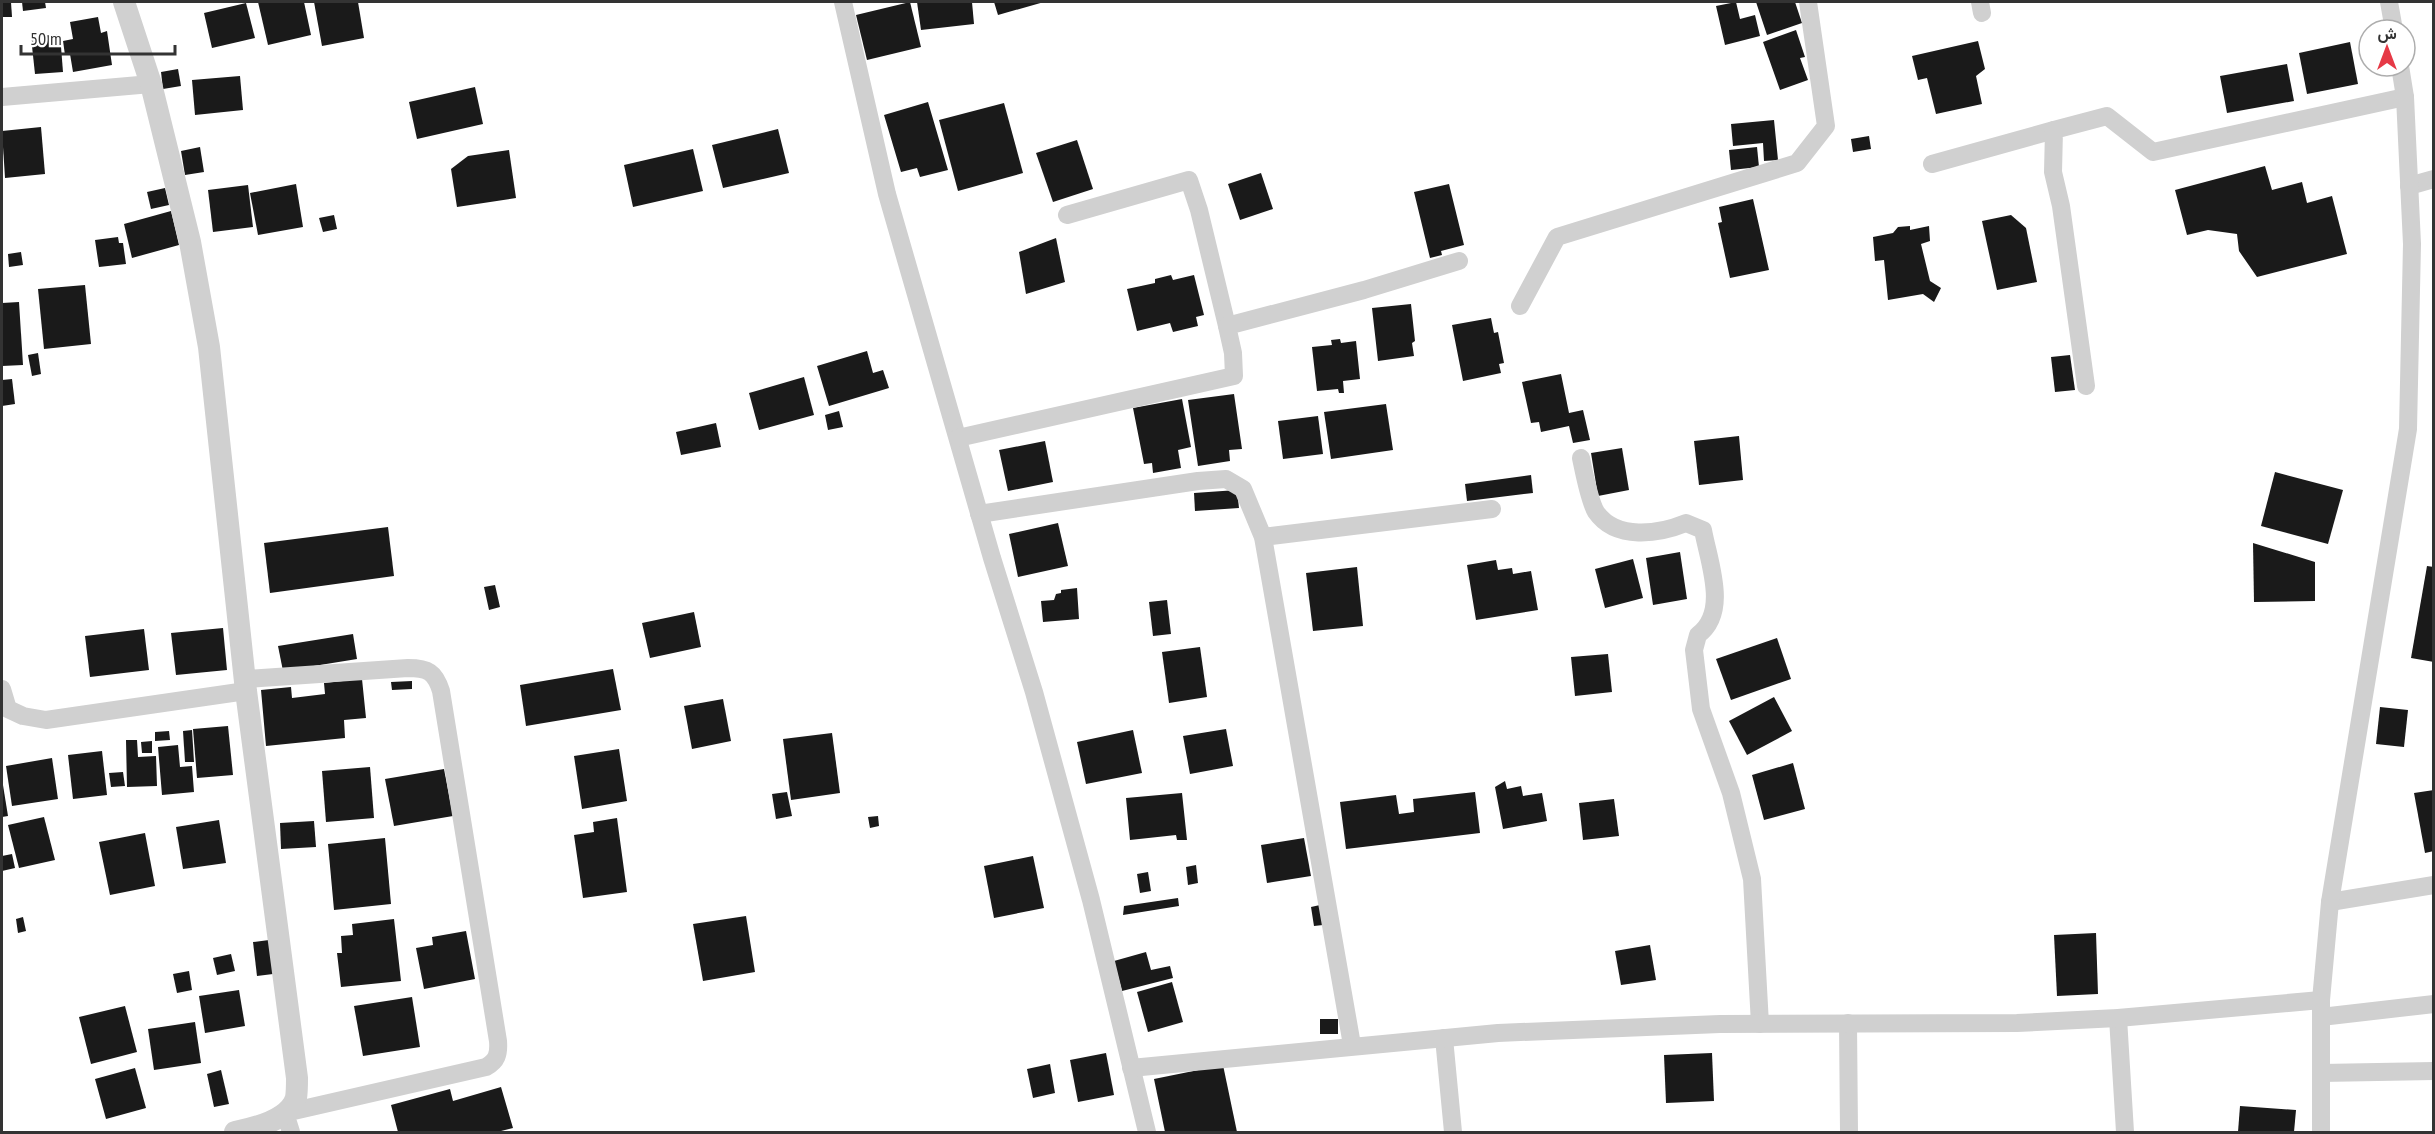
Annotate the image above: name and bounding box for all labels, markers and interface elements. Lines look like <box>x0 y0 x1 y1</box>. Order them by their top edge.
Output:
scale bar <box>21 18 176 56</box>
north arrow <box>2357 18 2417 78</box>
text: ش <box>2377 23 2397 43</box>
text: 50 m <box>30 27 62 50</box>

